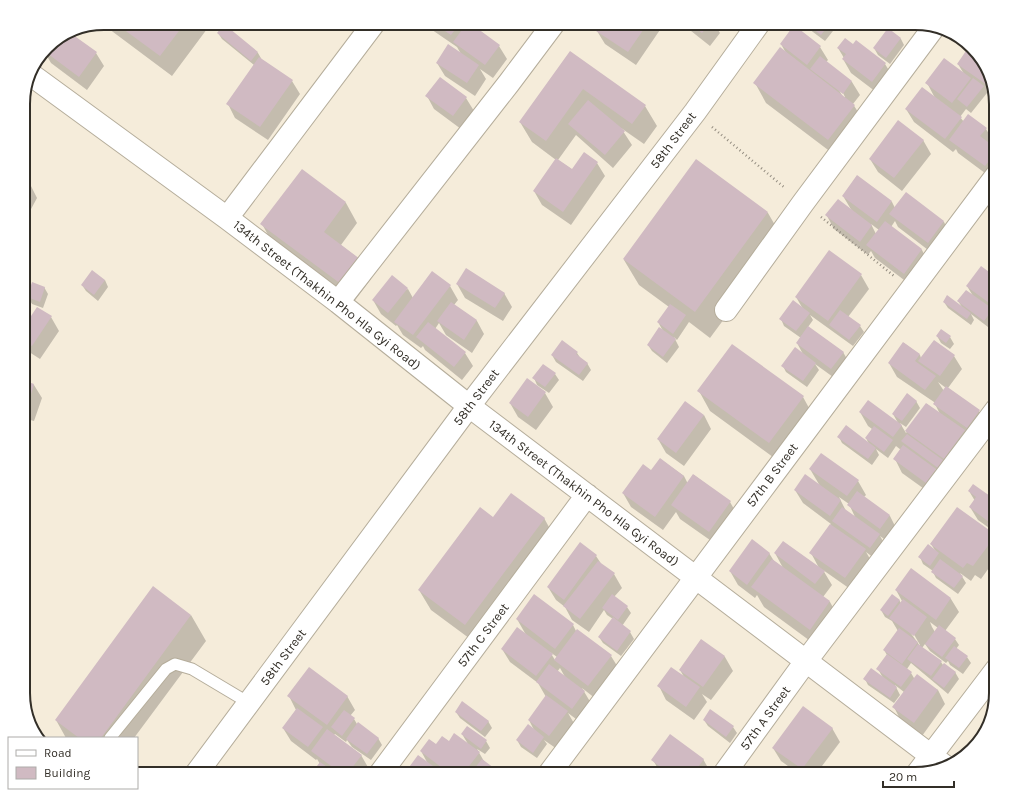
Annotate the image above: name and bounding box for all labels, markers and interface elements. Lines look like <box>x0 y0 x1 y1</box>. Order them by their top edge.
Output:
street label: 58th Street <box>647 109 699 171</box>
street label: 134th Street (Thakhin Pho Hla Gyi Road) <box>230 217 424 373</box>
street label: 58th Street <box>450 366 502 428</box>
street label: 134th Street (Thakhin Pho Hla Gyi Road) <box>486 417 682 569</box>
street label: 57th B Street <box>743 440 801 510</box>
street label: 57th C Street <box>454 600 512 670</box>
street label: 58th Street <box>257 626 309 688</box>
street label: 57th A Street <box>737 683 793 753</box>
legend <box>8 737 138 789</box>
text: Road <box>44 746 72 760</box>
scale bar <box>883 763 954 789</box>
text: Building <box>44 766 91 780</box>
text: 20 m <box>889 770 917 784</box>

